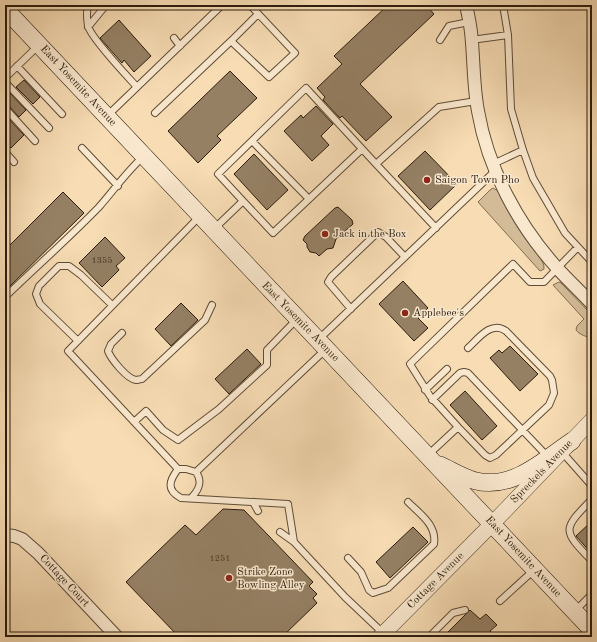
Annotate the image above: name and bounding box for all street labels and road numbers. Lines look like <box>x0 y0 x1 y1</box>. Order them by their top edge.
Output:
street label: East Yosemite Avenue <box>38 44 118 128</box>
street label: East Yosemite Avenue <box>259 280 341 364</box>
street label: Spreckels Avenue <box>509 438 575 506</box>
street label: East Yosemite Avenue <box>483 515 563 599</box>
street label: Cottage Avenue <box>406 551 466 611</box>
street label: Cottage Court <box>37 553 91 609</box>

